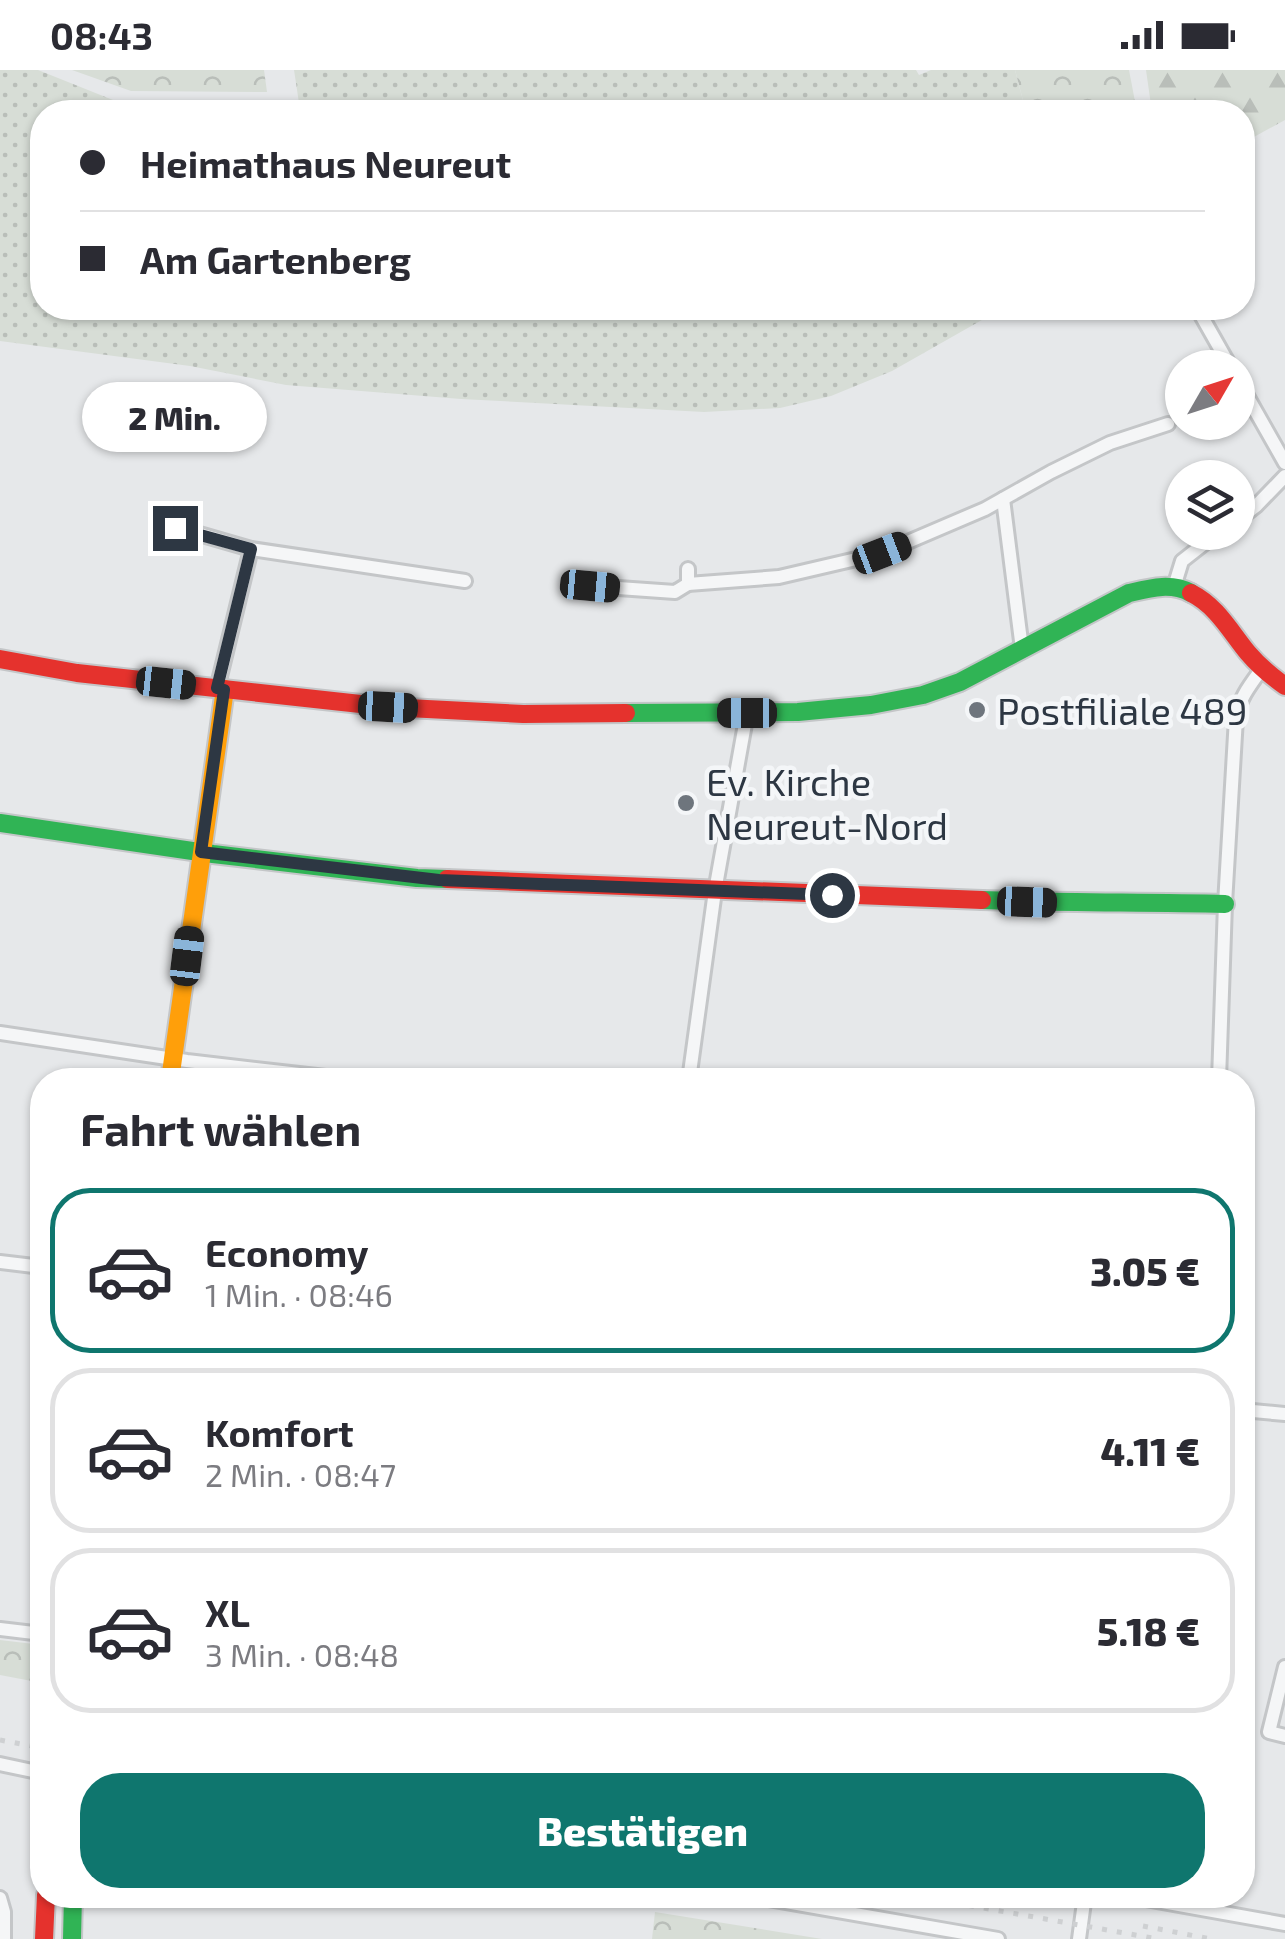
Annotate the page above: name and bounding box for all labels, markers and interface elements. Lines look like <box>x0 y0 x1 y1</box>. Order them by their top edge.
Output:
text: 08:43 <box>50 12 153 58</box>
text: Heimathaus Neureut <box>140 140 511 186</box>
text: Am Gartenberg <box>140 236 411 282</box>
north arrow <box>1165 350 1255 440</box>
map controls <box>1165 350 1255 550</box>
callout: 2 Min. <box>82 383 268 453</box>
text: 2 Min. <box>128 398 221 436</box>
button: layers <box>1165 460 1255 550</box>
route end <box>153 506 198 551</box>
car <box>849 528 915 578</box>
car <box>559 568 621 604</box>
car <box>135 665 197 701</box>
place label: Postfiliale 489 <box>997 687 1248 733</box>
car <box>357 690 419 724</box>
car <box>717 698 777 728</box>
marker: Postfiliale 489 <box>966 699 988 721</box>
place label: Ev. Kirche Neureut-Nord <box>706 758 948 848</box>
marker: Ev. Kirche Neureut-Nord <box>675 792 697 814</box>
route start <box>810 873 855 918</box>
car <box>996 886 1058 918</box>
car <box>168 924 206 988</box>
text: Fahrt wählen <box>80 1101 361 1155</box>
icon: car <box>85 1226 175 1316</box>
text: Economy <box>205 1229 369 1275</box>
text: 3.05 € <box>1090 1248 1200 1294</box>
text: 1 Min. · 08:46 <box>205 1275 393 1313</box>
icon: car <box>85 1406 175 1496</box>
text: Komfort <box>205 1409 354 1455</box>
text: 4.11 € <box>1101 1428 1200 1474</box>
text: 2 Min. · 08:47 <box>205 1455 396 1493</box>
icon: car <box>85 1586 175 1676</box>
text: XL <box>205 1589 250 1635</box>
text: 5.18 € <box>1097 1608 1200 1654</box>
text: 3 Min. · 08:48 <box>205 1635 399 1673</box>
button: Bestätigen <box>80 1773 1205 1888</box>

